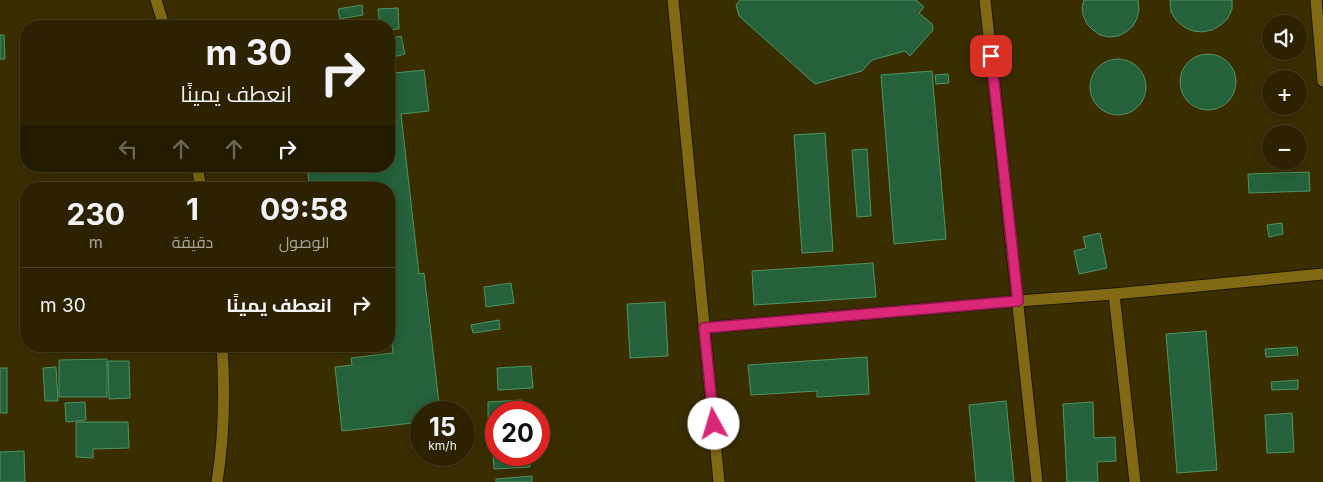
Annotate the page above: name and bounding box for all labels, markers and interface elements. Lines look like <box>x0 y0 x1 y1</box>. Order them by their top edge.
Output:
map controls <box>1262 15 1307 170</box>
button: sound <box>1262 15 1307 60</box>
text: 30 m <box>206 31 292 73</box>
pin <box>970 35 1012 77</box>
icon: right <box>310 40 375 105</box>
icon: arrive <box>977 42 1005 70</box>
button: + <box>1262 70 1307 115</box>
text: انعطف يمينًا <box>180 81 292 107</box>
button: − <box>1262 125 1307 170</box>
icon: left <box>114 135 142 163</box>
icon: ahead <box>167 135 195 163</box>
icon: ahead <box>220 135 248 163</box>
icon: right <box>273 135 301 163</box>
text: 1 <box>186 191 199 227</box>
text: 09:58 <box>260 191 348 227</box>
text: 230 <box>67 196 125 232</box>
text: m <box>89 232 103 252</box>
text: دقيقة <box>172 232 213 252</box>
text: الوصول <box>279 232 330 252</box>
icon: right <box>347 291 375 319</box>
text: 30 m <box>40 294 86 317</box>
text: انعطف يمينًا <box>226 294 332 317</box>
position arrow <box>687 397 739 449</box>
speed limit sign: 20 <box>485 401 550 466</box>
text: 15 <box>429 412 456 442</box>
text: km/h <box>428 438 457 453</box>

